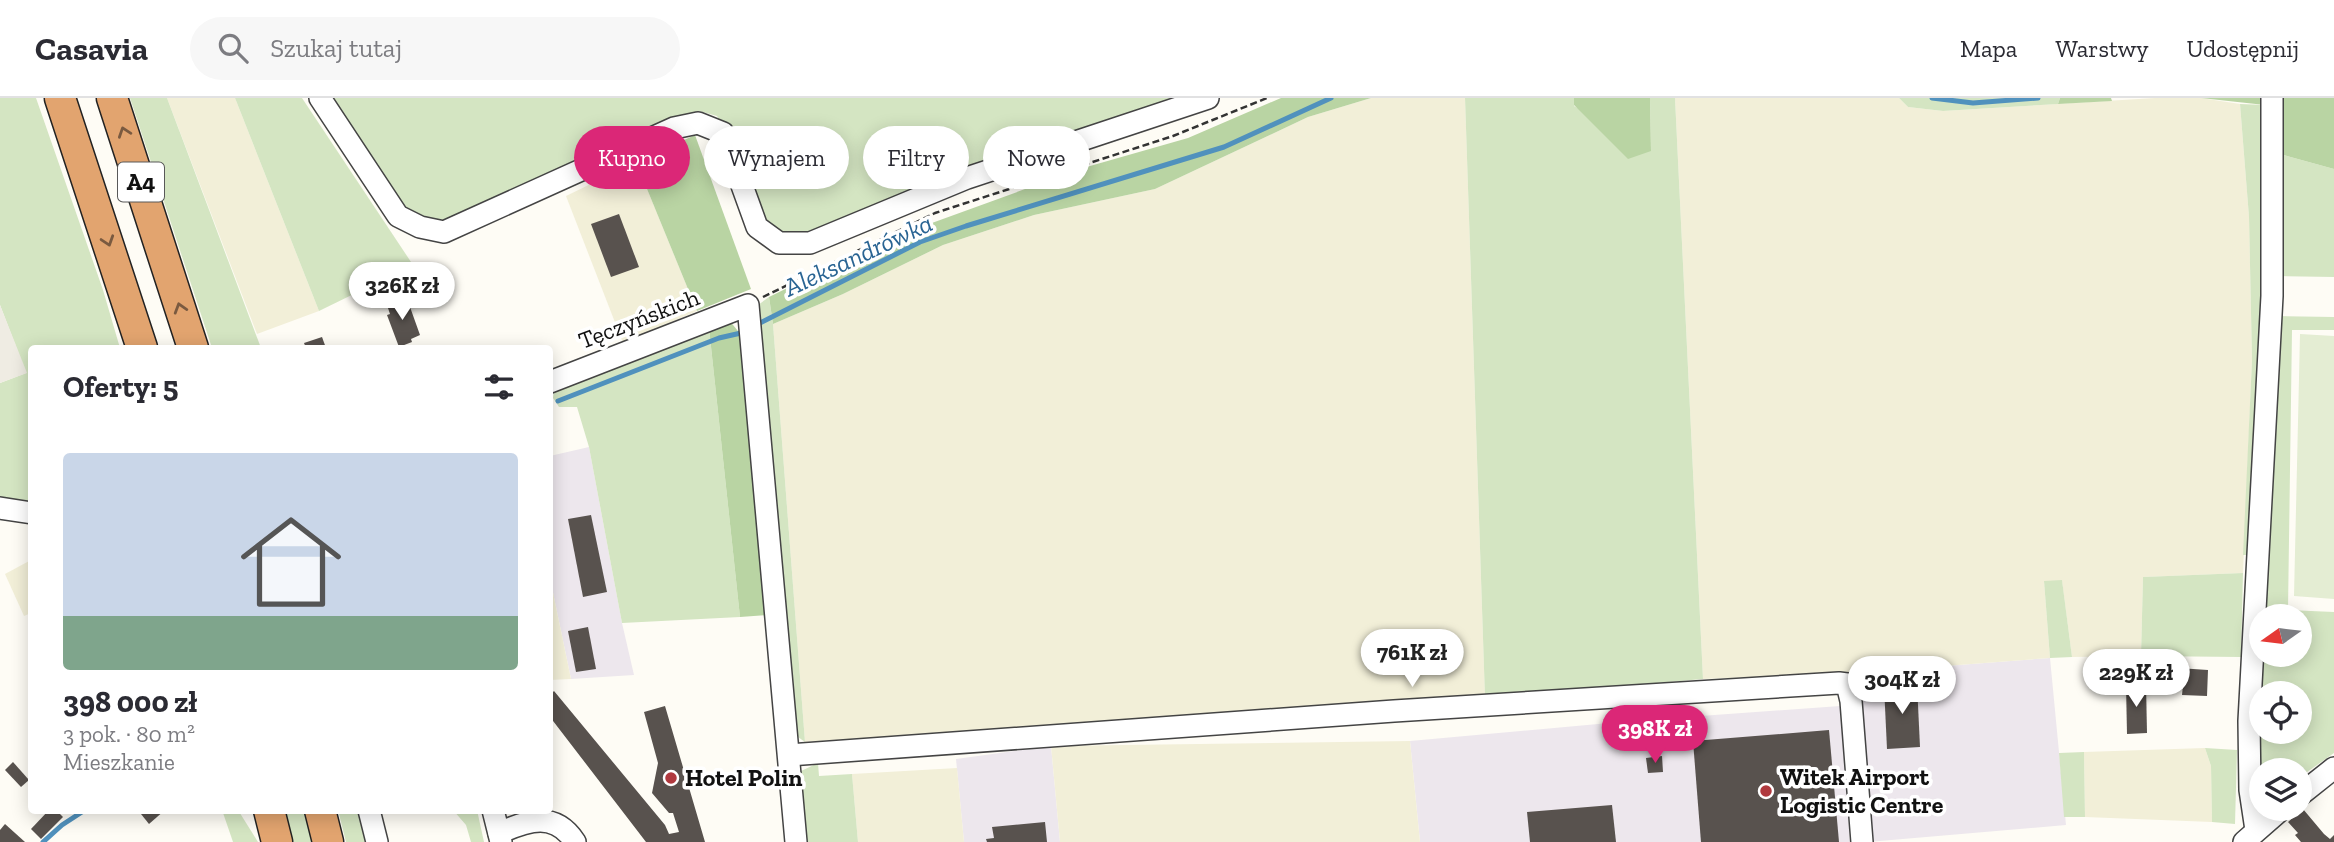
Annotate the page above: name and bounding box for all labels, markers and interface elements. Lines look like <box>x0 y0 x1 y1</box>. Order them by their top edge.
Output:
search box <box>190 17 680 80</box>
text: Casavia <box>35 29 148 68</box>
icon: search <box>214 29 252 67</box>
text: Szukaj tutaj <box>270 32 402 64</box>
text: Mapa <box>1960 34 2017 63</box>
text: Warstwy <box>2055 34 2149 63</box>
text: Udostępnij <box>2187 34 2299 63</box>
chip: Kupno <box>574 126 690 189</box>
chip: Wynajem <box>704 126 849 189</box>
chip: Filtry <box>863 126 969 189</box>
chip: Nowe <box>983 126 1090 189</box>
one-way arrow <box>118 127 132 139</box>
road number: A4 <box>118 162 164 202</box>
water label: Aleksandrówka <box>778 207 937 304</box>
one-way arrow <box>99 235 114 247</box>
pin: 326K zł <box>337 262 467 322</box>
text: 326K zł <box>365 271 439 299</box>
street label: Tęczyńskich <box>574 282 704 355</box>
one-way arrow <box>174 302 189 314</box>
icon: filters <box>480 368 518 406</box>
text: Oferty: 5 <box>63 369 179 405</box>
icon: home <box>228 499 354 625</box>
north arrow <box>2249 604 2312 667</box>
map controls <box>2249 604 2312 821</box>
pin: 761K zł <box>1347 630 1477 689</box>
text: 761K zł <box>1377 638 1447 666</box>
pin: 229K zł <box>2071 650 2201 709</box>
pin: 304K zł <box>1837 656 1967 716</box>
text: 229K zł <box>2099 658 2173 686</box>
text: 304K zł <box>1864 665 1940 693</box>
button: locate <box>2249 681 2312 744</box>
text: 398 000 zł <box>63 684 197 720</box>
pin: 398K zł <box>1590 706 1720 765</box>
text: 398K zł <box>1618 714 1692 742</box>
text: 3 pok. · 80 m² <box>63 720 195 748</box>
text: Mieszkanie <box>63 748 175 776</box>
button: layers <box>2249 758 2312 821</box>
place label: Witek Airport Logistic Centre <box>1780 762 1944 819</box>
place label: Hotel Polin <box>685 763 803 792</box>
marker: Hotel Polin <box>663 770 679 786</box>
marker: Witek Airport Logistic Centre <box>1758 783 1774 799</box>

